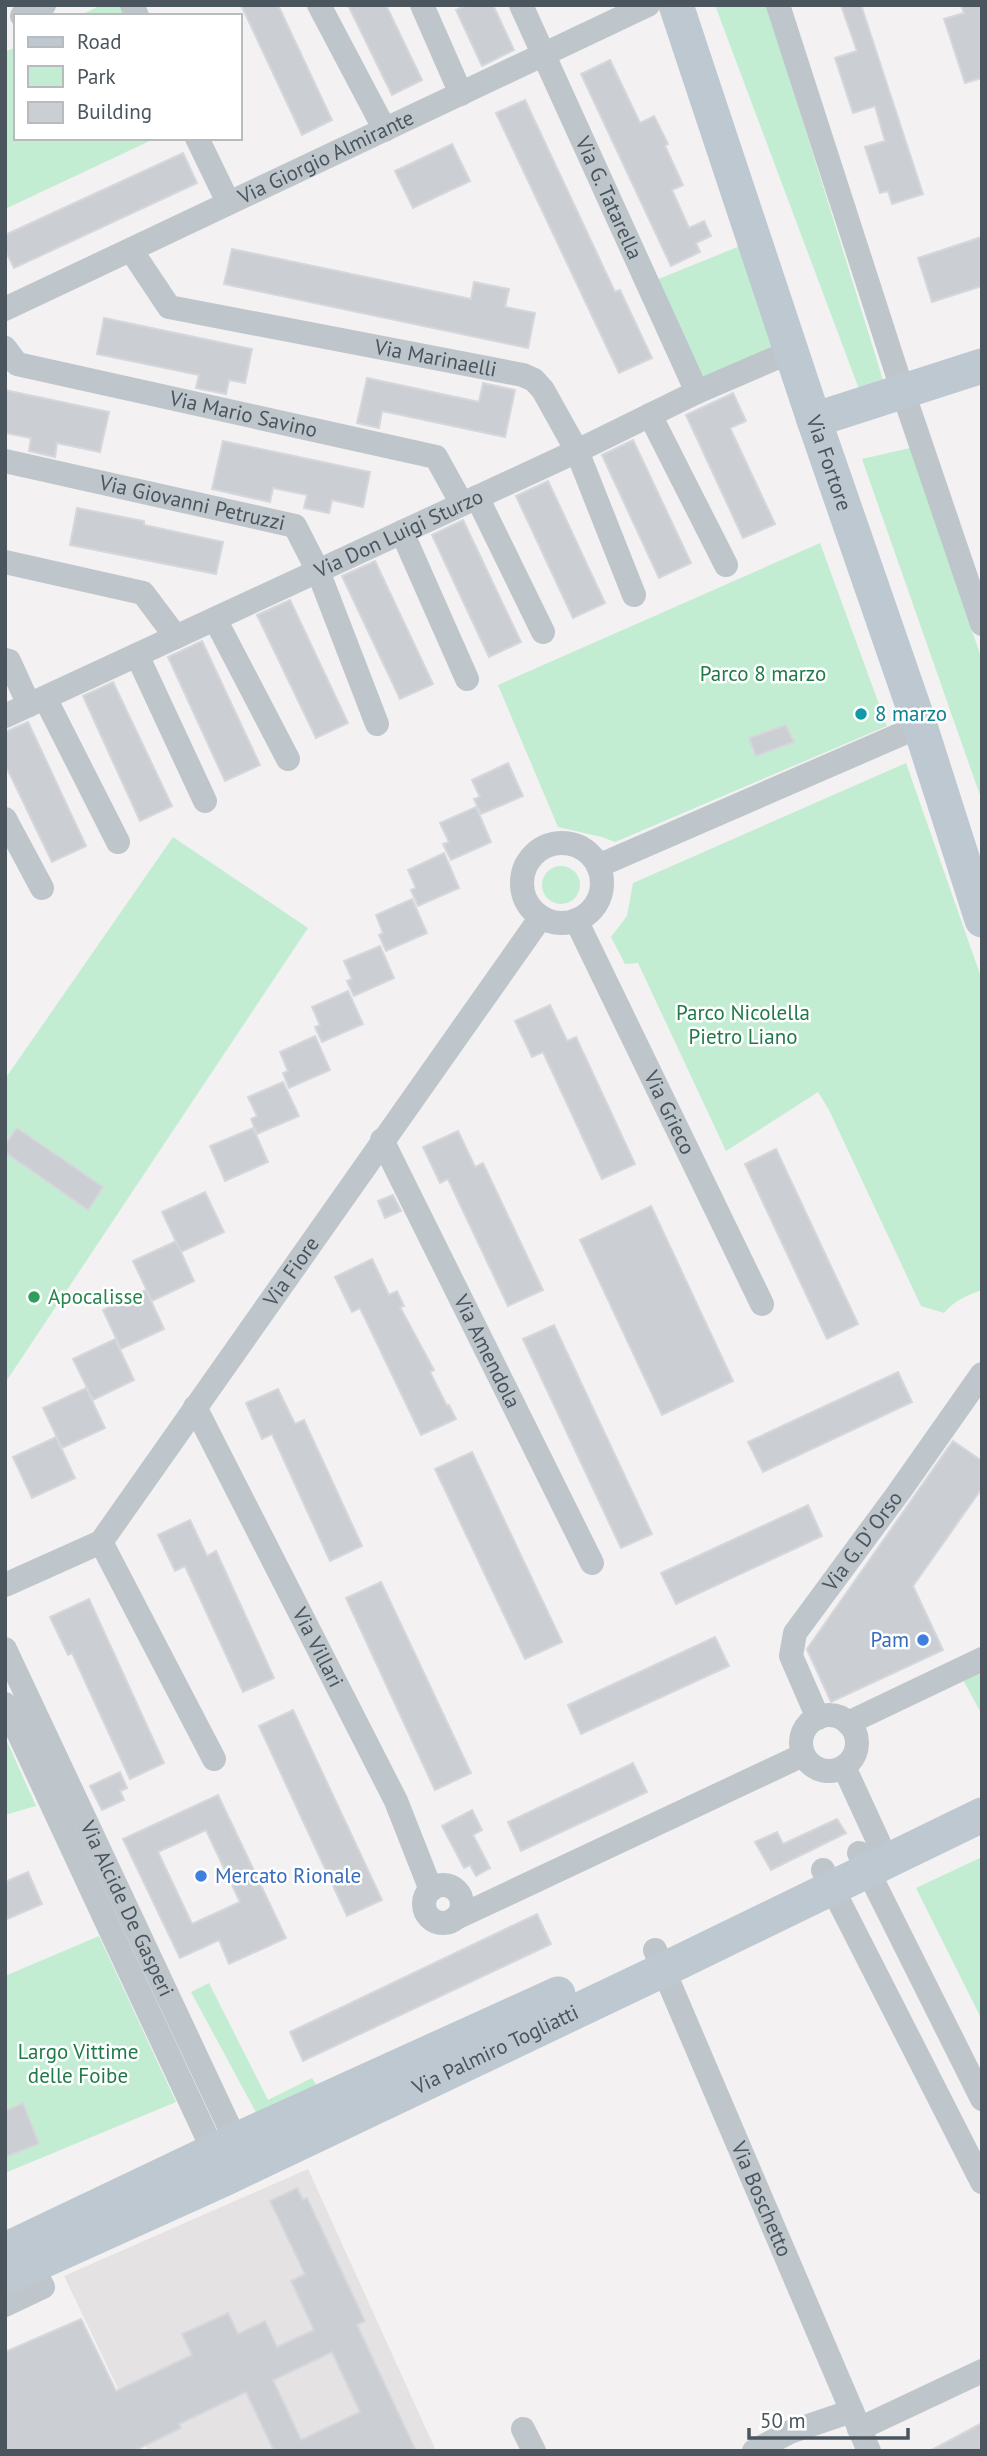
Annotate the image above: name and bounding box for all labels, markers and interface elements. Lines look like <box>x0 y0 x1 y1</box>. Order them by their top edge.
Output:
legend <box>14 14 242 140</box>
text: Road <box>77 28 121 55</box>
text: Park <box>77 63 116 90</box>
text: Building <box>77 98 152 125</box>
street label: Via Giorgio Almirante <box>233 104 418 210</box>
street label: Via G. Tatarella <box>569 131 649 264</box>
street label: Via Marinaelli <box>371 333 499 383</box>
street label: Via Mario Savino <box>166 384 320 443</box>
street label: Via Fortore <box>800 411 858 514</box>
street label: Via Giovanni Petruzzi <box>96 468 288 536</box>
street label: Via Don Luigi Sturzo <box>309 482 487 584</box>
park label: Parco 8 marzo <box>700 660 826 687</box>
place label: 8 marzo <box>875 700 947 727</box>
marker: 8 marzo <box>853 706 869 722</box>
park label: Parco Nicolella Pietro Liano <box>676 999 810 1050</box>
street label: Via Grieco <box>638 1065 701 1159</box>
street label: Via Fiore <box>257 1231 325 1312</box>
place label: Apocalisse <box>48 1283 143 1310</box>
marker: Apocalisse <box>26 1289 42 1305</box>
street label: Via Amendola <box>447 1289 527 1413</box>
street label: Via G. D' Orso <box>816 1485 908 1597</box>
street label: Via Villari <box>286 1602 350 1692</box>
place label: Pam <box>871 1626 909 1653</box>
marker: Pam <box>915 1632 931 1648</box>
street label: Via Alcide De Gasperi <box>74 1815 180 2001</box>
place label: Mercato Rionale <box>215 1862 361 1889</box>
marker: Mercato Rionale <box>193 1868 209 1884</box>
street label: Via Palmiro Togliatti <box>407 1998 583 2101</box>
park label: Largo Vittime delle Foibe <box>18 2038 138 2089</box>
street label: Via Boschetto <box>725 2136 798 2261</box>
scale bar <box>749 2396 908 2440</box>
text: 50 m <box>760 2407 806 2434</box>

